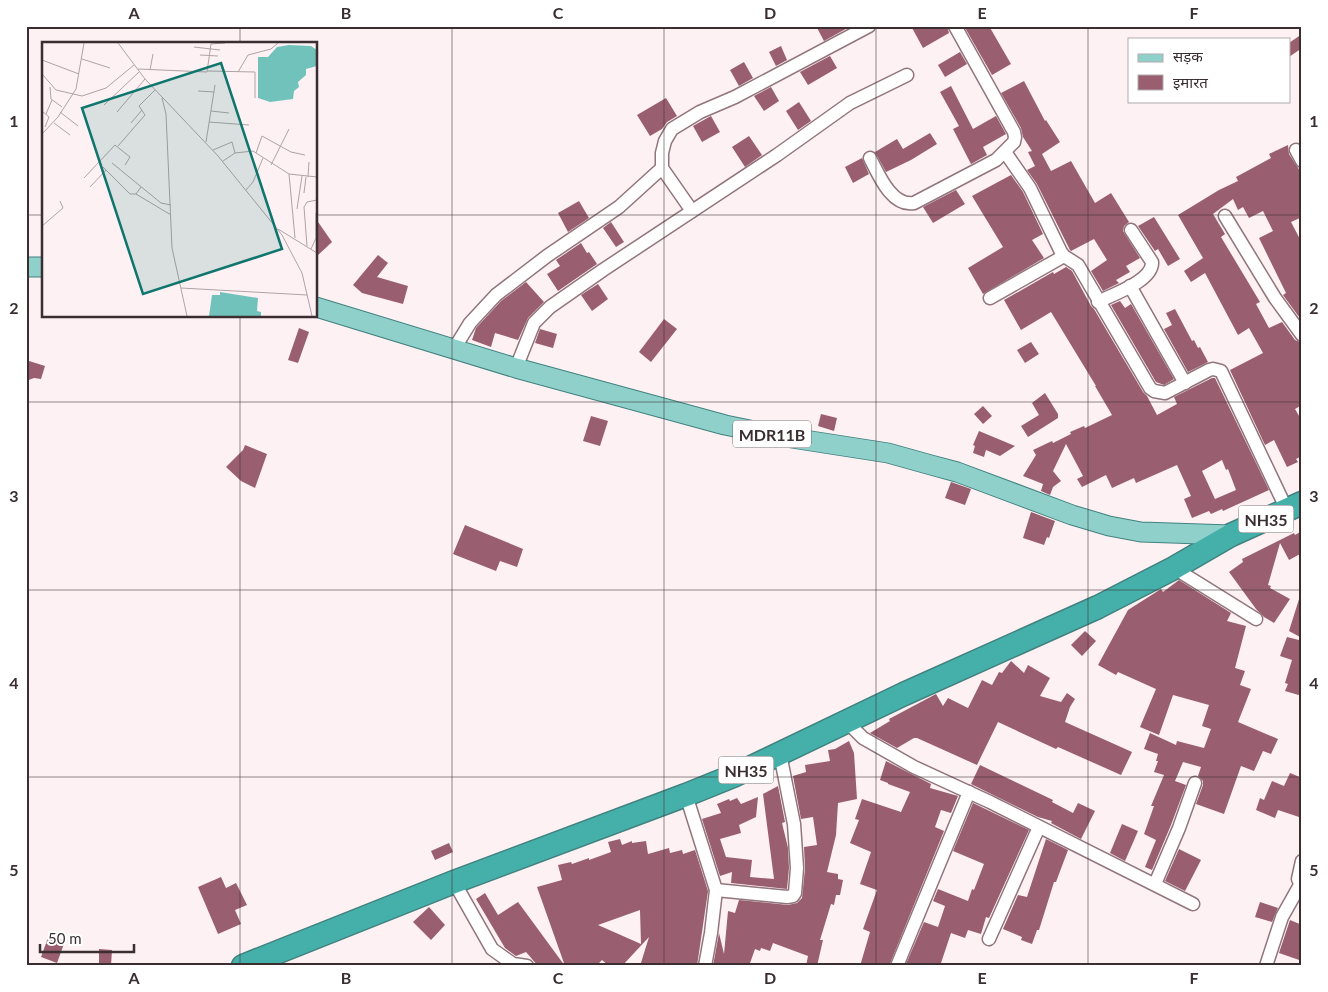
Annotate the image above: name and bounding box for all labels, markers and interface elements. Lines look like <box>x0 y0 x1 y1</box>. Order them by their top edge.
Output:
text: A <box>127 3 140 22</box>
text: B <box>341 3 351 22</box>
text: C <box>553 3 564 22</box>
text: D <box>764 3 776 22</box>
text: E <box>977 3 987 22</box>
text: F <box>1189 3 1199 22</box>
legend <box>1128 38 1290 102</box>
inset map <box>42 42 318 318</box>
text: सड़क <box>1173 47 1203 65</box>
text: इमारत <box>1173 73 1208 91</box>
text: 1 <box>9 111 19 130</box>
text: 1 <box>1309 111 1319 130</box>
text: 2 <box>9 298 19 317</box>
text: 2 <box>1309 298 1319 317</box>
road number: MDR11B <box>733 420 811 448</box>
text: 3 <box>9 486 19 505</box>
text: 3 <box>1309 486 1319 505</box>
road number: NH35 <box>1238 506 1294 532</box>
text: 4 <box>9 673 19 692</box>
text: 4 <box>1309 673 1319 692</box>
road number: NH35 <box>718 756 774 784</box>
text: 5 <box>9 860 19 879</box>
text: 5 <box>1309 860 1319 879</box>
scale bar <box>40 922 134 954</box>
text: 50 m <box>48 929 82 947</box>
text: A <box>127 968 140 987</box>
text: B <box>341 968 351 987</box>
text: C <box>553 968 564 987</box>
text: D <box>764 968 776 987</box>
text: E <box>977 968 987 987</box>
text: F <box>1189 968 1199 987</box>

